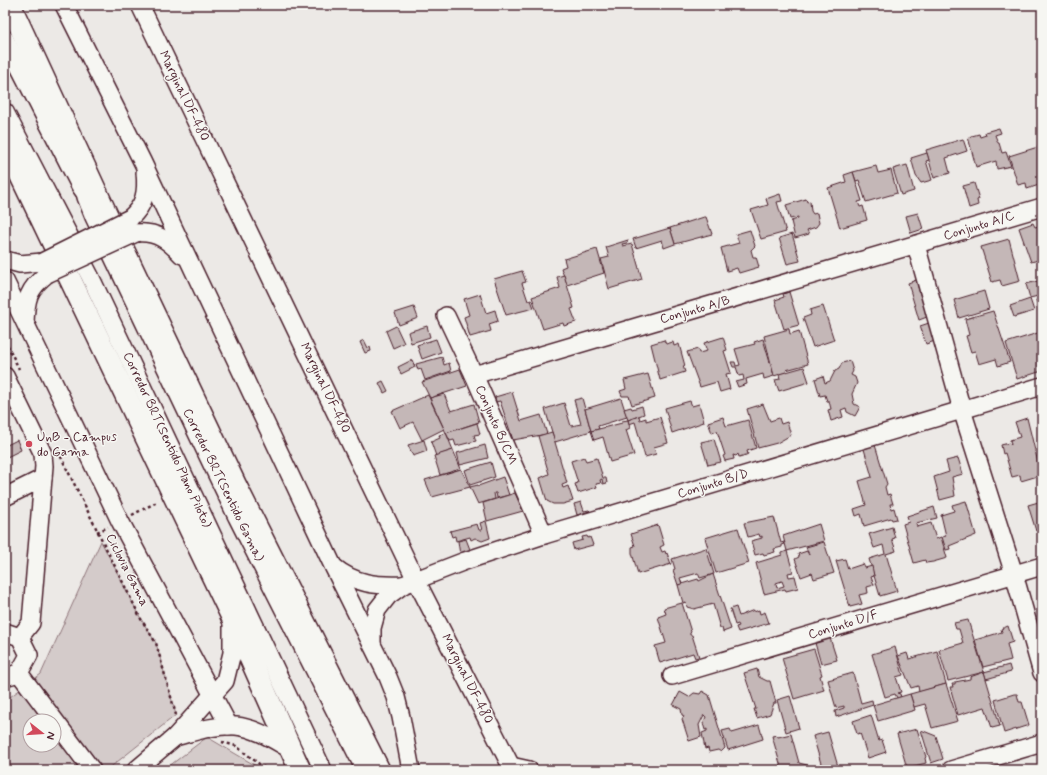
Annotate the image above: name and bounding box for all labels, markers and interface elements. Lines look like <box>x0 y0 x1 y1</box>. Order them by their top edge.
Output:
street label: Marginal DF-480 <box>154 48 213 145</box>
street label: Conjunto A/C <box>941 207 1017 245</box>
street label: Conjunto A/B <box>658 292 732 328</box>
street label: Marginal DF-480 <box>295 340 354 437</box>
street label: Corredor BRT(Sentido Plano Piloto) <box>119 349 215 531</box>
street label: Conjunto B/CM <box>471 383 521 467</box>
street label: Corredor BRT(Sentido Gama) <box>178 406 268 565</box>
place label: UnB - Campus do Gama <box>37 429 117 461</box>
marker: UnB - Campus do Gama <box>24 439 34 449</box>
street label: Conjunto B/D <box>676 465 750 503</box>
street label: Ciclovia Gama <box>101 531 153 609</box>
street label: Conjunto D/F <box>806 606 880 644</box>
street label: Marginal DF-480 <box>436 631 497 727</box>
north arrow <box>22 713 62 753</box>
text: N <box>43 730 58 741</box>

